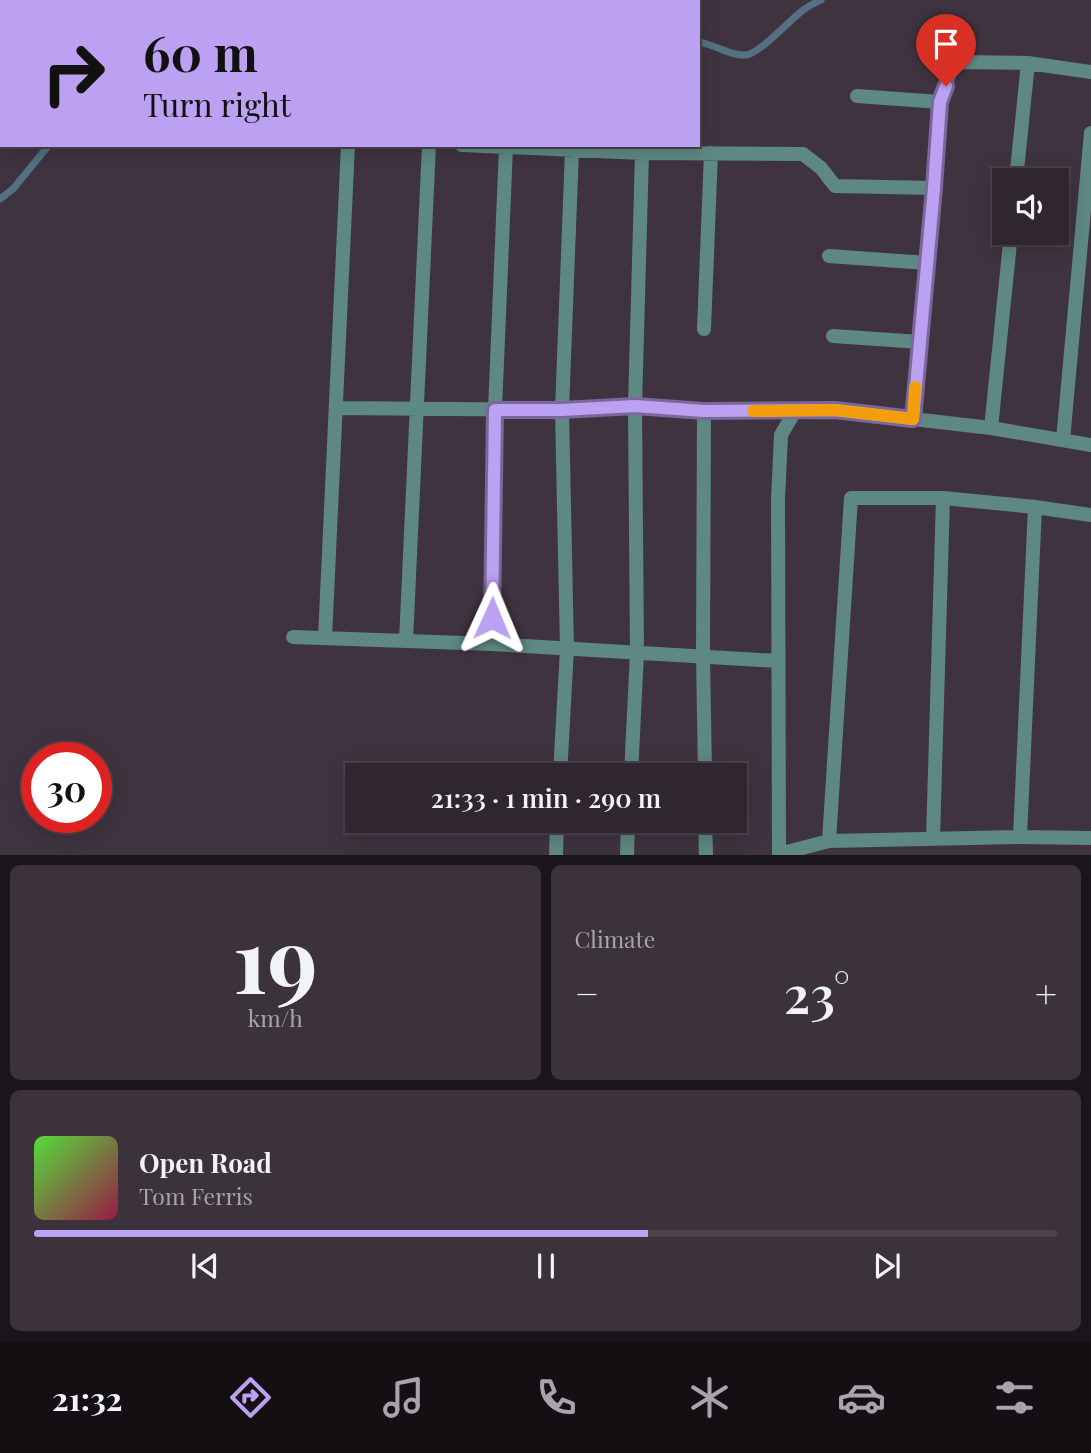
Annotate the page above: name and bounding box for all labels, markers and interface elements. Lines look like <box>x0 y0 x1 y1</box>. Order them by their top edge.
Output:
pin <box>916 14 976 86</box>
text: 60 m <box>143 19 258 84</box>
icon: arrive <box>927 25 965 63</box>
icon: right <box>28 28 119 119</box>
text: Turn right <box>143 82 291 125</box>
map controls <box>992 168 1069 245</box>
button: sound <box>992 168 1069 245</box>
position arrow <box>455 581 529 655</box>
speed limit sign: 30 <box>21 742 112 833</box>
text: 21:33 · 1 min · 290 m <box>431 780 661 815</box>
text: 19 <box>233 896 318 1017</box>
text: Climate <box>575 923 655 954</box>
text: 23° <box>784 958 850 1027</box>
text: − <box>575 967 599 1018</box>
text: + <box>1035 967 1057 1018</box>
text: km/h <box>248 1002 303 1033</box>
text: Open Road <box>139 1145 272 1180</box>
text: Tom Ferris <box>139 1180 253 1211</box>
icon: previous <box>186 1247 224 1285</box>
icon: pause <box>527 1247 565 1285</box>
icon: next <box>868 1247 906 1285</box>
icon: directions <box>226 1373 275 1422</box>
icon: music <box>379 1373 428 1422</box>
icon: phone <box>532 1373 581 1422</box>
icon: climate <box>685 1373 734 1422</box>
icon: car <box>837 1373 886 1422</box>
icon: filters <box>990 1373 1039 1422</box>
text: 21:32 <box>52 1376 123 1419</box>

